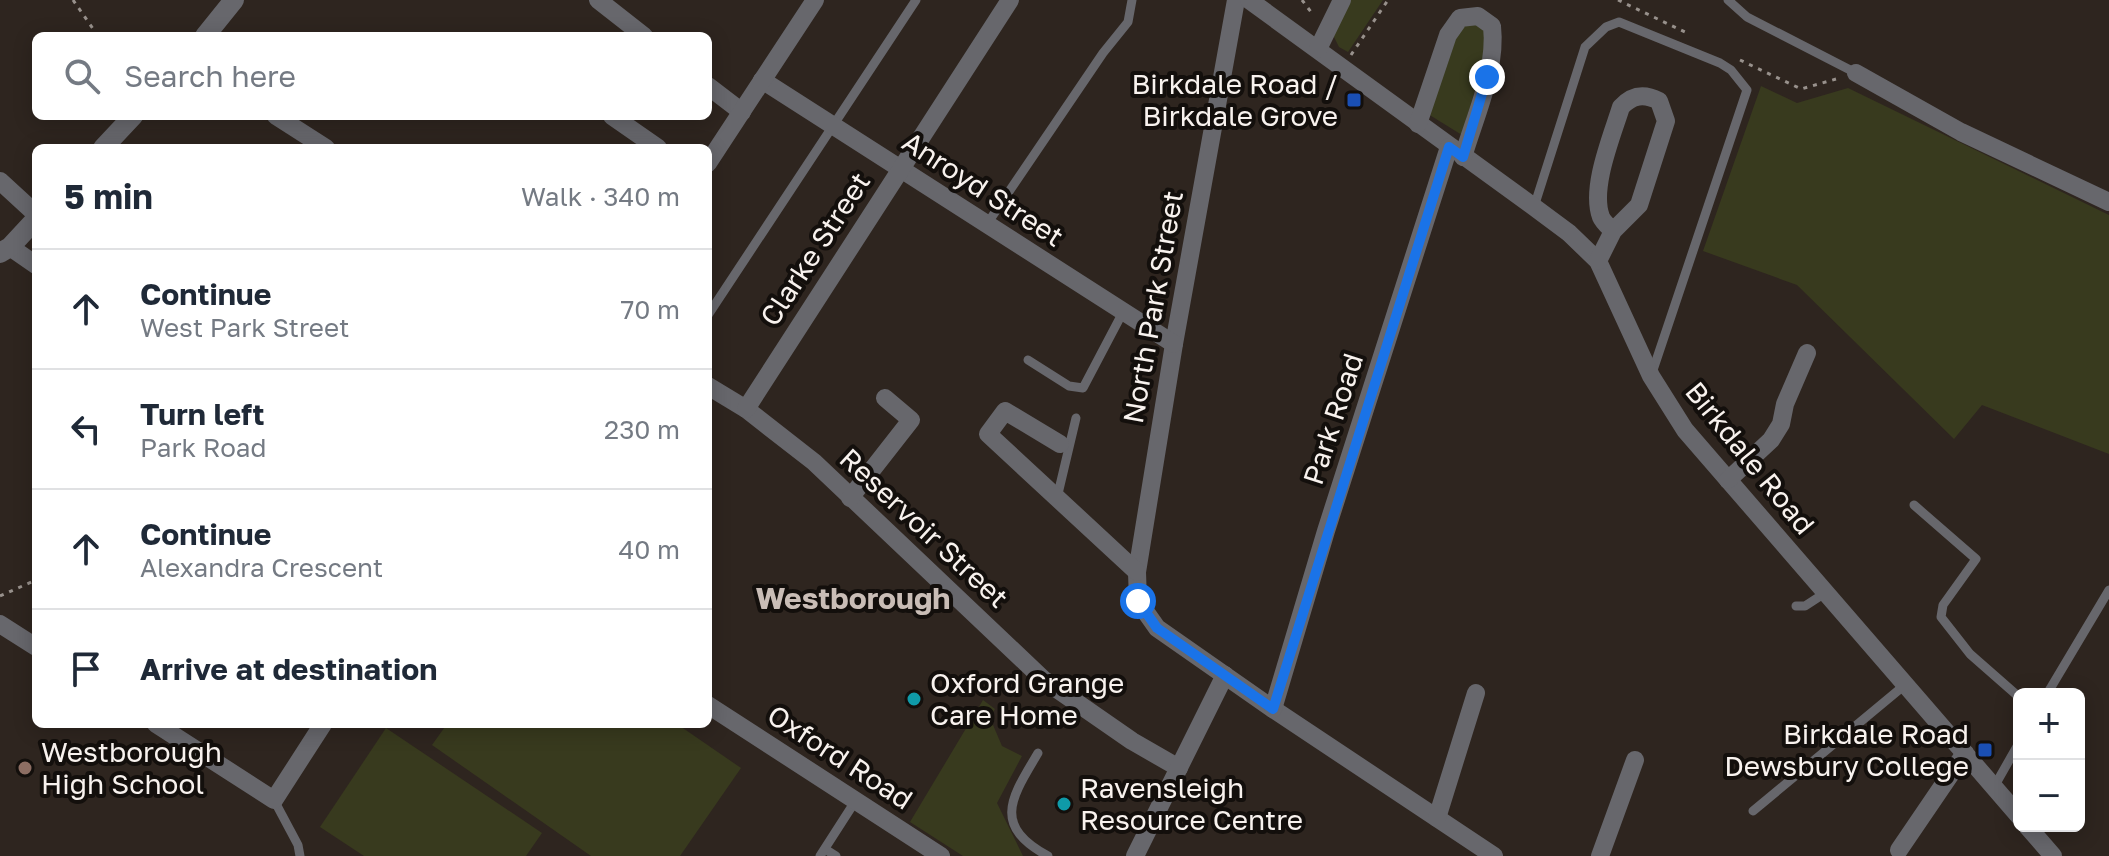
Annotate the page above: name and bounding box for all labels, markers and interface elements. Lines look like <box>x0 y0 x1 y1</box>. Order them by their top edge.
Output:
search box <box>32 32 712 120</box>
icon: search <box>60 54 104 98</box>
text: Search here <box>124 58 296 94</box>
route end <box>1469 59 1505 95</box>
place label: Birkdale Road / Birkdale Grove <box>1132 67 1338 132</box>
marker: Birkdale Road / Birkdale Grove <box>1345 91 1363 109</box>
street label: Anroyd Street <box>897 124 1070 253</box>
street label: Clarke Street <box>753 166 876 332</box>
text: 5 min <box>64 176 153 216</box>
text: Walk · 340 m <box>521 181 680 212</box>
street label: North Park Street <box>1116 188 1189 426</box>
text: Continue <box>140 276 271 312</box>
icon: ahead <box>64 287 108 331</box>
text: 70 m <box>621 294 680 325</box>
text: West Park Street <box>140 312 349 343</box>
street label: Park Road <box>1296 349 1369 489</box>
street label: Birkdale Road <box>1679 375 1822 540</box>
text: Turn left <box>140 396 265 432</box>
icon: left <box>64 407 108 451</box>
text: 230 m <box>604 414 680 445</box>
text: Park Road <box>140 432 267 463</box>
street label: Reservoir Street <box>833 441 1015 614</box>
text: Continue <box>140 516 271 552</box>
icon: ahead <box>64 527 108 571</box>
text: 40 m <box>619 534 680 565</box>
text: Alexandra Crescent <box>140 552 383 583</box>
district label: Westborough <box>756 580 951 616</box>
route start <box>1120 583 1156 619</box>
icon: arrive <box>64 647 108 691</box>
text: Arrive at destination <box>140 651 437 687</box>
place label: Oxford Grange Care Home <box>930 666 1124 731</box>
map controls <box>2013 688 2085 832</box>
button: + <box>2013 688 2085 760</box>
marker: Oxford Grange Care Home <box>905 690 923 708</box>
street label: Oxford Road <box>762 698 919 816</box>
place label: Birkdale Road Dewsbury College <box>1724 717 1969 782</box>
place label: Westborough High School <box>41 735 222 800</box>
marker: Birkdale Road Dewsbury College <box>1976 741 1994 759</box>
marker: Westborough High School <box>16 759 34 777</box>
button: − <box>2013 760 2085 832</box>
place label: Ravensleigh Resource Centre <box>1080 771 1303 836</box>
marker: Ravensleigh Resource Centre <box>1055 795 1073 813</box>

